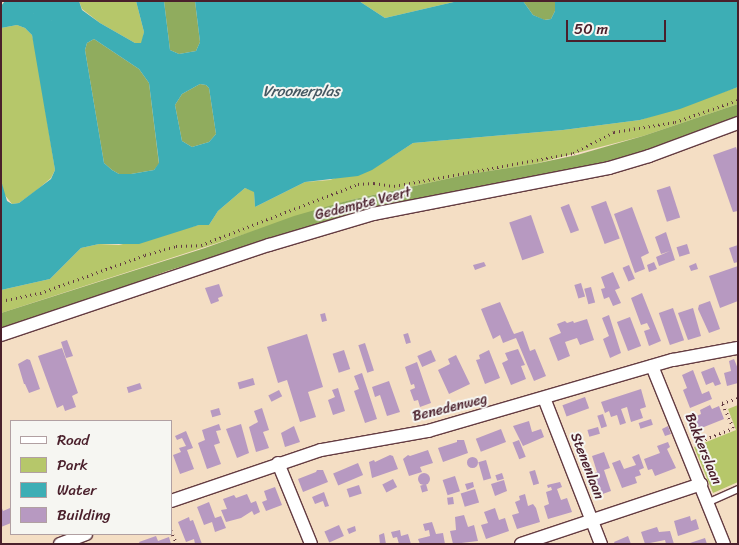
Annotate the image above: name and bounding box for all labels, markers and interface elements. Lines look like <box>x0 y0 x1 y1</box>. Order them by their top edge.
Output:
scale bar <box>569 10 669 42</box>
text: 50 m <box>574 16 608 42</box>
water label: Vroonerplas <box>263 83 339 101</box>
street label: Gedempte Veert <box>313 184 413 224</box>
street label: Benedenweg <box>411 391 489 425</box>
street label: Bakkerslaan <box>681 411 725 487</box>
legend <box>10 420 172 535</box>
text: Road <box>57 427 89 453</box>
street label: Stenenlaan <box>567 430 607 502</box>
text: Park <box>57 452 88 478</box>
text: Water <box>57 477 97 503</box>
text: Building <box>57 502 111 528</box>

